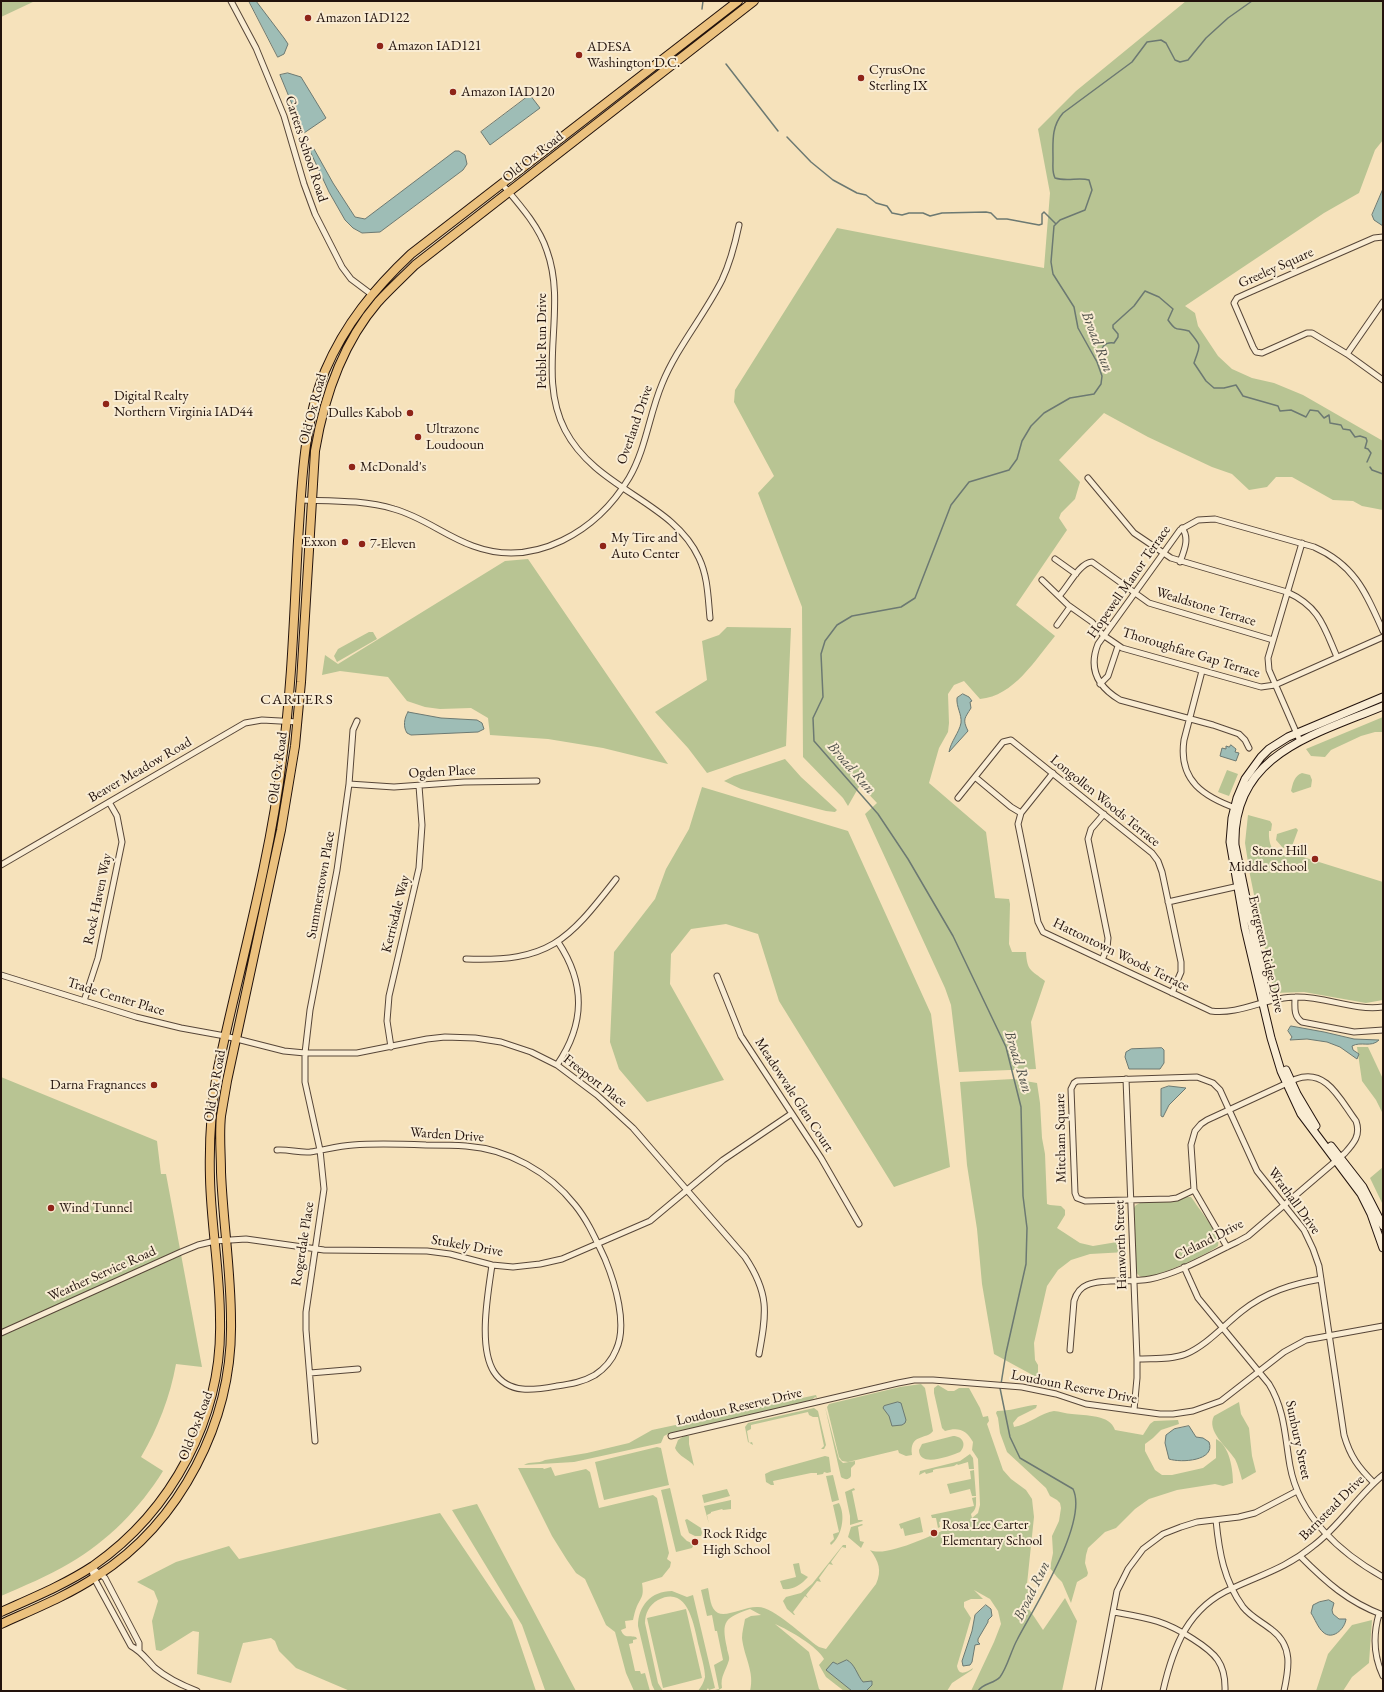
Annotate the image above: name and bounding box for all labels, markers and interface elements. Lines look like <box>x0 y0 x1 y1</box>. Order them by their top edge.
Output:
place label: Amazon IAD122 <box>316 10 409 26</box>
marker: Amazon IAD122 <box>303 13 313 23</box>
place label: Amazon IAD121 <box>388 38 481 54</box>
place label: ADESA Washington D.C. <box>587 39 680 72</box>
marker: Amazon IAD121 <box>375 41 385 51</box>
marker: ADESA Washington D.C. <box>574 50 584 60</box>
place label: CyrusOne Sterling IX <box>869 62 928 94</box>
marker: CyrusOne Sterling IX <box>856 73 866 83</box>
place label: Amazon IAD120 <box>461 84 554 100</box>
marker: Amazon IAD120 <box>448 87 458 97</box>
street label: Carters School Road <box>281 94 331 204</box>
street label: Old Ox Road <box>499 128 567 186</box>
street label: Greeley Square <box>1236 244 1316 292</box>
street label: Pebble Run Drive <box>534 293 550 389</box>
water label: Broad Run <box>1077 309 1117 375</box>
street label: Old Ox Road <box>295 372 331 446</box>
street label: Overland Drive <box>614 383 656 467</box>
place label: Digital Realty Northern Virginia IAD44 <box>114 388 253 420</box>
marker: Digital Realty Northern Virginia IAD44 <box>101 399 111 409</box>
place label: Dulles Kabob <box>328 405 402 421</box>
marker: Dulles Kabob <box>405 408 415 418</box>
place label: Ultrazone Loudooun <box>426 421 484 454</box>
marker: Ultrazone Loudooun <box>413 432 423 442</box>
place label: McDonald's <box>360 459 426 475</box>
marker: McDonald's <box>347 462 357 472</box>
street label: Hopewell Manor Terrace <box>1084 522 1174 642</box>
place label: My Tire and Auto Center <box>611 530 680 562</box>
place label: Exxon <box>303 534 337 550</box>
place label: 7-Eleven <box>370 536 416 552</box>
marker: Exxon <box>340 537 350 547</box>
marker: 7-Eleven <box>357 539 367 549</box>
marker: My Tire and Auto Center <box>598 541 608 551</box>
street label: Wealdstone Terrace <box>1154 584 1258 630</box>
street label: Thoroughfare Gap Terrace <box>1120 624 1262 682</box>
district label: CARTERS <box>260 691 334 709</box>
street label: Old Ox Road <box>265 731 291 805</box>
street label: Beaver Meadow Road <box>85 734 195 806</box>
water label: Broad Run <box>823 738 879 798</box>
street label: Longollen Woods Terrace <box>1047 752 1163 850</box>
street label: Ogden Place <box>408 762 476 782</box>
street label: Summerstown Place <box>303 830 339 940</box>
place label: Stone Hill Middle School <box>1229 843 1307 876</box>
street label: Rock Haven Way <box>80 852 116 946</box>
marker: Stone Hill Middle School <box>1310 854 1320 864</box>
street label: Kerrisdale Way <box>378 873 414 955</box>
street label: Evergreen Ridge Drive <box>1244 894 1288 1014</box>
street label: Hattontown Woods Terrace <box>1050 915 1192 995</box>
street label: Trade Center Place <box>65 974 167 1020</box>
water label: Broad Run <box>1000 1029 1036 1095</box>
street label: Meadowvale Glen Court <box>751 1035 837 1155</box>
street label: Old Ox Road <box>200 1049 230 1123</box>
street label: Freeport Place <box>560 1051 630 1111</box>
place label: Darna Fragnances <box>50 1077 146 1093</box>
marker: Darna Fragnances <box>149 1080 159 1090</box>
street label: Mitcham Square <box>1052 1093 1070 1183</box>
street label: Warden Drive <box>409 1124 485 1146</box>
street label: Wrathall Drive <box>1264 1164 1324 1238</box>
place label: Wind Tunnel <box>59 1200 133 1216</box>
street label: Hanworth Street <box>1111 1200 1131 1290</box>
street label: Rogerdale Place <box>288 1201 318 1287</box>
marker: Wind Tunnel <box>46 1203 56 1213</box>
street label: Cleland Drive <box>1172 1216 1246 1264</box>
street label: Stukely Drive <box>430 1231 504 1261</box>
street label: Weather Service Road <box>46 1243 158 1305</box>
street label: Loudoun Reserve Drive <box>1010 1367 1138 1407</box>
street label: Loudoun Reserve Drive <box>675 1384 803 1430</box>
street label: Old Ox Road <box>175 1389 217 1463</box>
street label: Sunbury Street <box>1281 1399 1315 1481</box>
street label: Barnstead Drive <box>1296 1472 1368 1544</box>
place label: Rosa Lee Carter Elementary School <box>942 1517 1042 1550</box>
place label: Rock Ridge High School <box>703 1526 770 1558</box>
marker: Rosa Lee Carter Elementary School <box>929 1528 939 1538</box>
marker: Rock Ridge High School <box>690 1537 700 1547</box>
water label: Broad Run <box>1010 1558 1054 1624</box>

